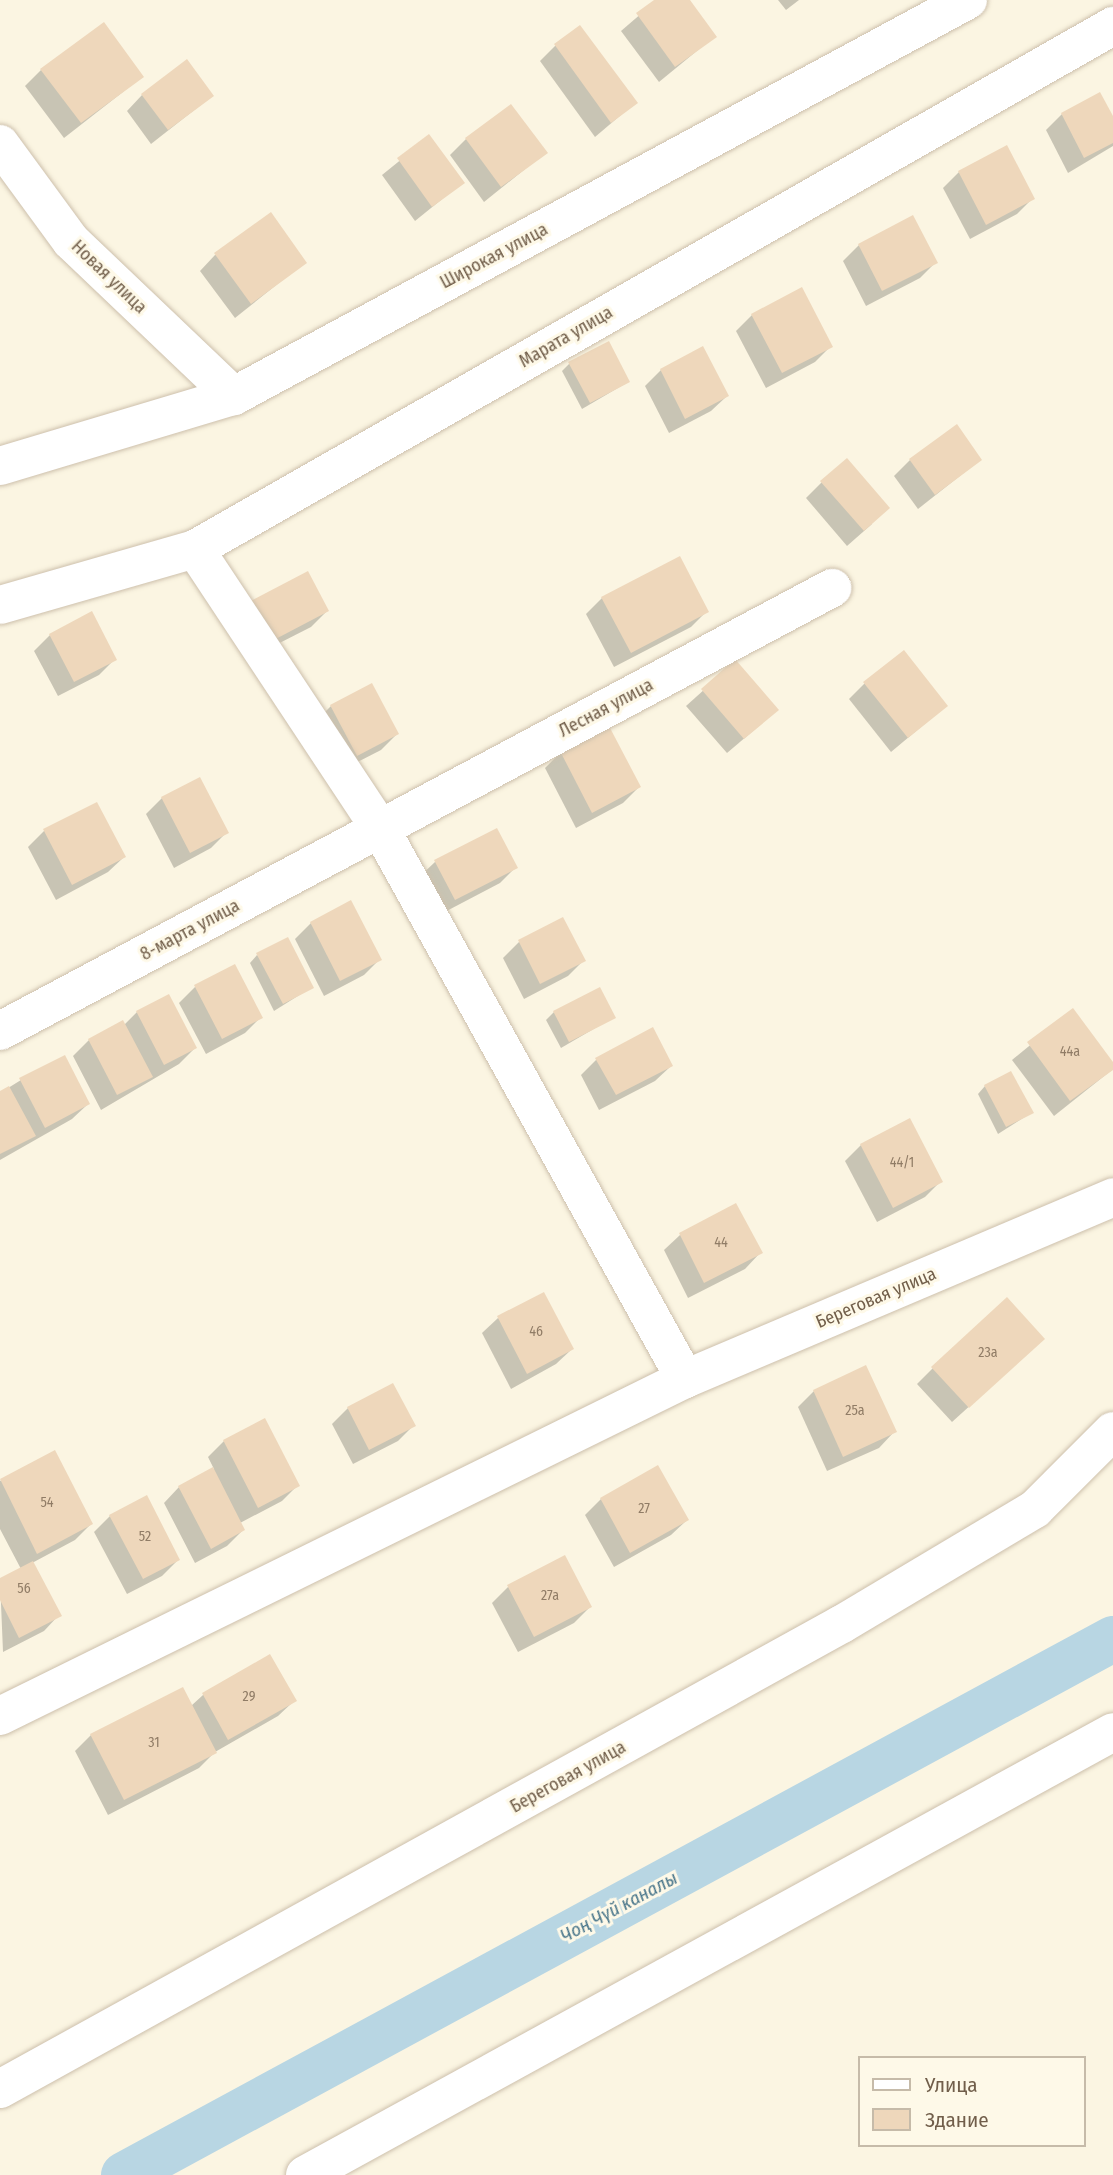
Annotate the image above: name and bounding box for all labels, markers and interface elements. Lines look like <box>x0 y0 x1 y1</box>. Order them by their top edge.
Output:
street label: Широкая улица <box>436 219 552 293</box>
street label: Новая улица <box>67 236 151 318</box>
street label: Марата улица <box>515 302 617 372</box>
street label: Лесная улица <box>555 674 657 742</box>
street label: 8-марта улица <box>137 895 243 965</box>
house number: 44а <box>1060 1044 1080 1060</box>
house number: 44/1 <box>890 1155 914 1171</box>
house number: 44 <box>714 1235 728 1251</box>
street label: Береговая улица <box>813 1263 939 1333</box>
house number: 46 <box>529 1324 543 1340</box>
house number: 23а <box>978 1345 998 1361</box>
house number: 25а <box>845 1403 865 1419</box>
house number: 54 <box>40 1495 54 1511</box>
house number: 27 <box>638 1501 650 1517</box>
house number: 52 <box>139 1529 151 1545</box>
house number: 56 <box>17 1581 31 1597</box>
house number: 27а <box>541 1588 559 1604</box>
house number: 29 <box>243 1689 255 1705</box>
house number: 31 <box>148 1735 160 1751</box>
street label: Береговая улица <box>506 1736 630 1818</box>
water label: Чоң Чүй каналы <box>557 1867 681 1947</box>
legend <box>858 2056 1085 2147</box>
text: Улица <box>925 2072 978 2098</box>
text: Здание <box>925 2107 989 2133</box>

